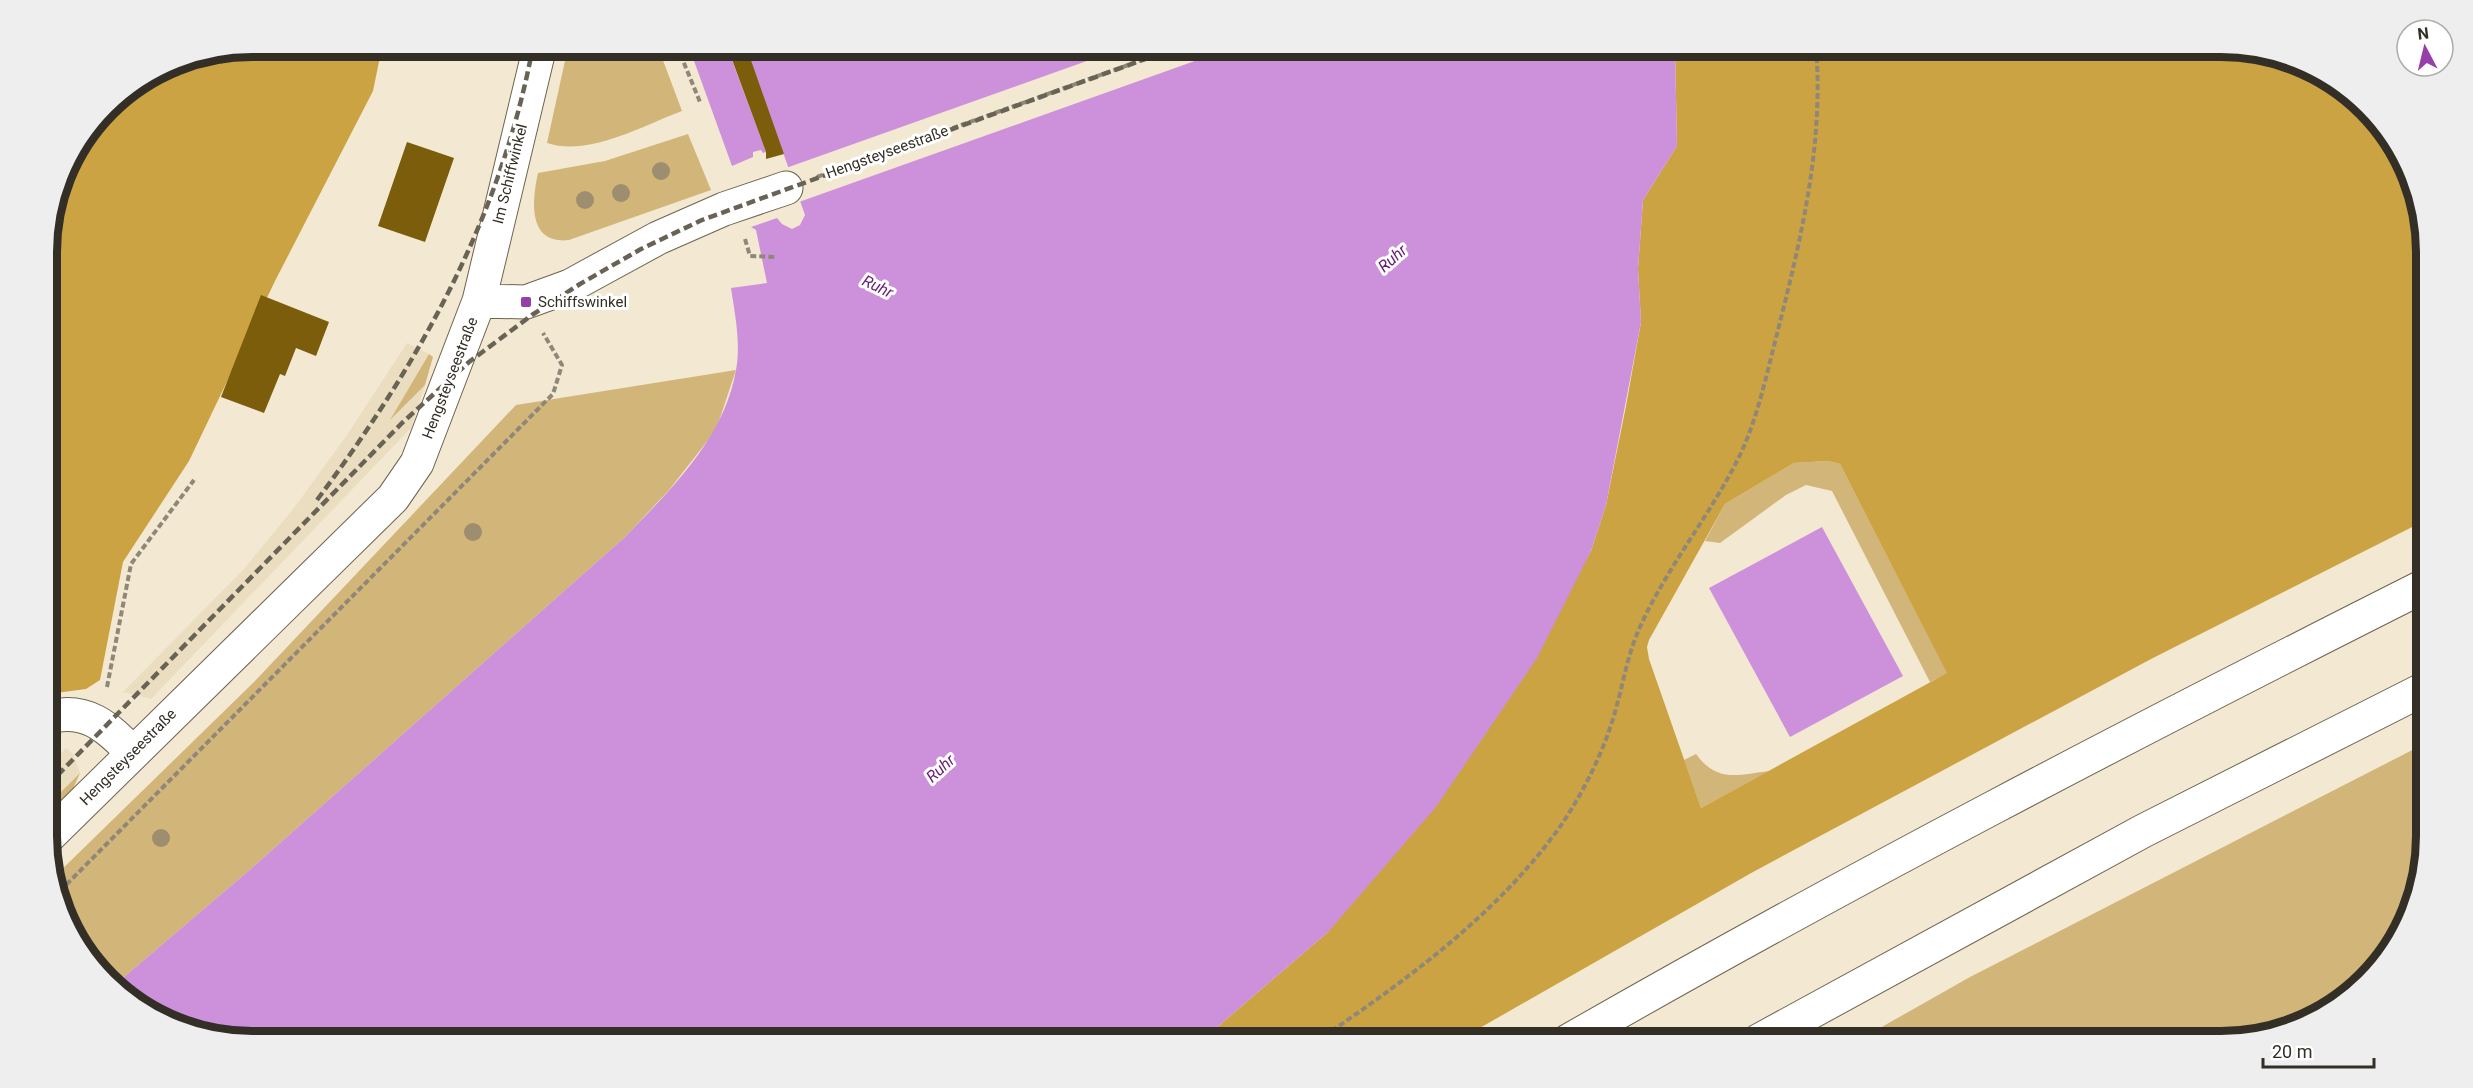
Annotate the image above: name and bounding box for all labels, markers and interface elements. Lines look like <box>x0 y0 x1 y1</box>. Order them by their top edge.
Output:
north arrow <box>2395 18 2455 78</box>
text: N <box>2416 23 2430 44</box>
street label: Hengsteyseestraße <box>823 121 951 183</box>
street label: Im Schiffwinkel <box>489 122 531 226</box>
water label: Ruhr <box>1374 240 1411 276</box>
water label: Ruhr <box>859 271 897 302</box>
place label: Schiffswinkel <box>538 293 627 311</box>
marker: Schiffswinkel <box>519 295 533 309</box>
street label: Hengsteyseestraße <box>418 314 482 441</box>
street label: Hengsteyseestraße <box>76 705 180 809</box>
water label: Ruhr <box>922 750 959 786</box>
scale bar <box>2263 1031 2374 1069</box>
text: 20 m <box>2272 1041 2312 1062</box>

